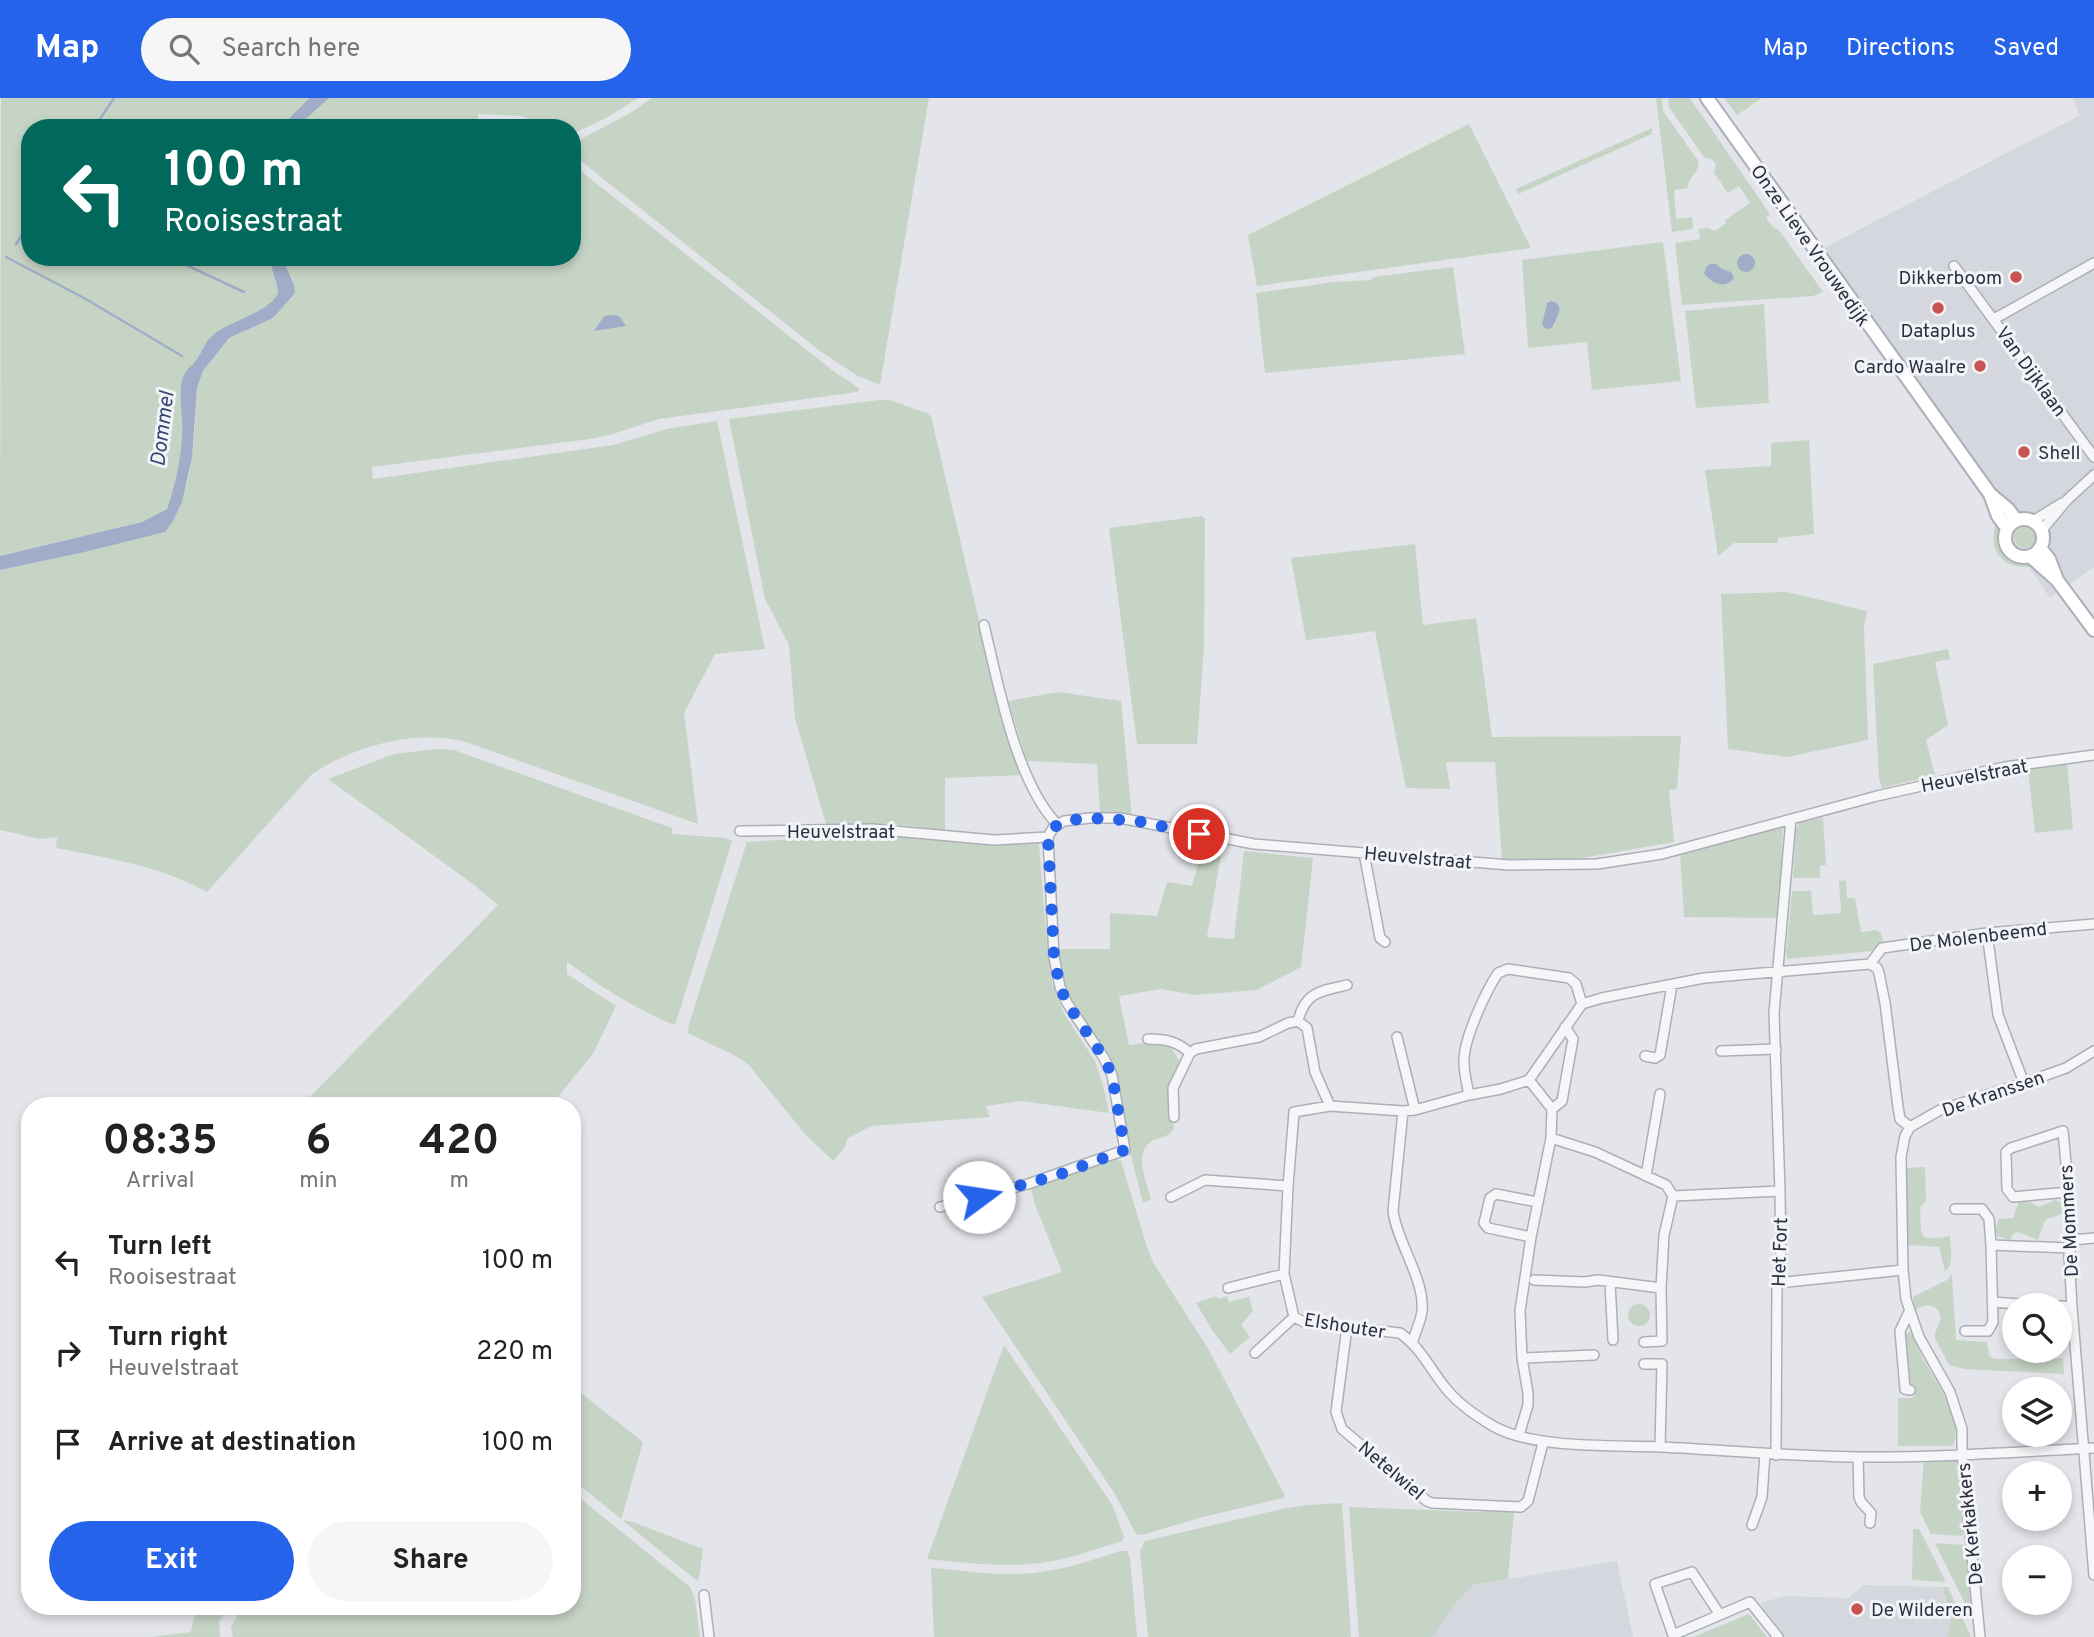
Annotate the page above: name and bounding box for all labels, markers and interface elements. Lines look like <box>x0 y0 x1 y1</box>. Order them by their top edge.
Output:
search box <box>141 18 631 81</box>
text: Map <box>35 28 99 70</box>
icon: search <box>165 30 203 68</box>
text: Search here <box>221 33 360 66</box>
text: Map <box>1763 34 1808 64</box>
text: Directions <box>1846 34 1955 64</box>
text: Saved <box>1993 34 2059 64</box>
text: 100 m <box>164 142 303 204</box>
icon: left <box>49 147 140 238</box>
street label: Onze Lieve Vrouwedijk <box>1744 160 1874 332</box>
text: Rooisestraat <box>164 203 343 243</box>
place label: Dikkerboom <box>1898 267 2002 291</box>
marker: Dikkerboom <box>2008 269 2024 285</box>
marker: Dataplus <box>1930 300 1946 316</box>
place label: Dataplus <box>1901 320 1975 344</box>
street label: Van Dijklaan <box>1990 322 2071 422</box>
place label: Cardo Waalre <box>1854 356 1966 380</box>
marker: Cardo Waalre <box>1972 358 1988 374</box>
water label: Dommel <box>146 389 182 468</box>
place label: Shell <box>2038 442 2081 466</box>
marker: Shell <box>2016 444 2032 460</box>
street label: Heuvelstraat <box>1919 755 2030 799</box>
pin <box>1169 804 1229 864</box>
icon: arrive <box>1180 815 1218 853</box>
street label: Heuvelstraat <box>787 821 895 845</box>
street label: Heuvelstraat <box>1363 842 1473 876</box>
street label: De Molenbeemd <box>1908 918 2048 958</box>
street label: De Kranssen <box>1939 1066 2048 1124</box>
text: 08:35 <box>103 1116 218 1169</box>
text: 6 <box>305 1116 331 1169</box>
text: 420 <box>419 1116 499 1169</box>
position arrow <box>942 1160 1016 1234</box>
street label: De Mommers <box>2055 1164 2085 1278</box>
text: Arrival <box>126 1167 194 1196</box>
text: min <box>299 1167 338 1196</box>
text: m <box>450 1167 469 1196</box>
street label: Het Fort <box>1768 1217 1794 1287</box>
text: Turn left <box>108 1231 212 1264</box>
icon: left <box>49 1243 87 1281</box>
text: 100 m <box>482 1245 553 1278</box>
text: Rooisestraat <box>108 1264 237 1293</box>
map controls <box>2002 1293 2072 1615</box>
button: search <box>2002 1293 2072 1363</box>
street label: Elshouter <box>1302 1309 1388 1345</box>
text: Turn right <box>108 1322 228 1355</box>
icon: right <box>49 1334 87 1372</box>
text: 220 m <box>476 1336 553 1369</box>
text: Heuvelstraat <box>108 1355 239 1384</box>
button: layers <box>2002 1377 2072 1447</box>
icon: arrive <box>49 1425 87 1463</box>
text: Arrive at destination <box>108 1427 356 1460</box>
text: 100 m <box>482 1427 553 1460</box>
street label: Netelwiel <box>1353 1437 1429 1506</box>
street label: De Kerkakkers <box>1953 1461 1989 1586</box>
button: + <box>2002 1461 2072 1531</box>
button: Exit <box>49 1521 294 1601</box>
button: Share <box>308 1521 553 1601</box>
button: − <box>2002 1545 2072 1615</box>
place label: De Wilderen <box>1871 1599 1973 1623</box>
marker: De Wilderen <box>1849 1601 1865 1617</box>

